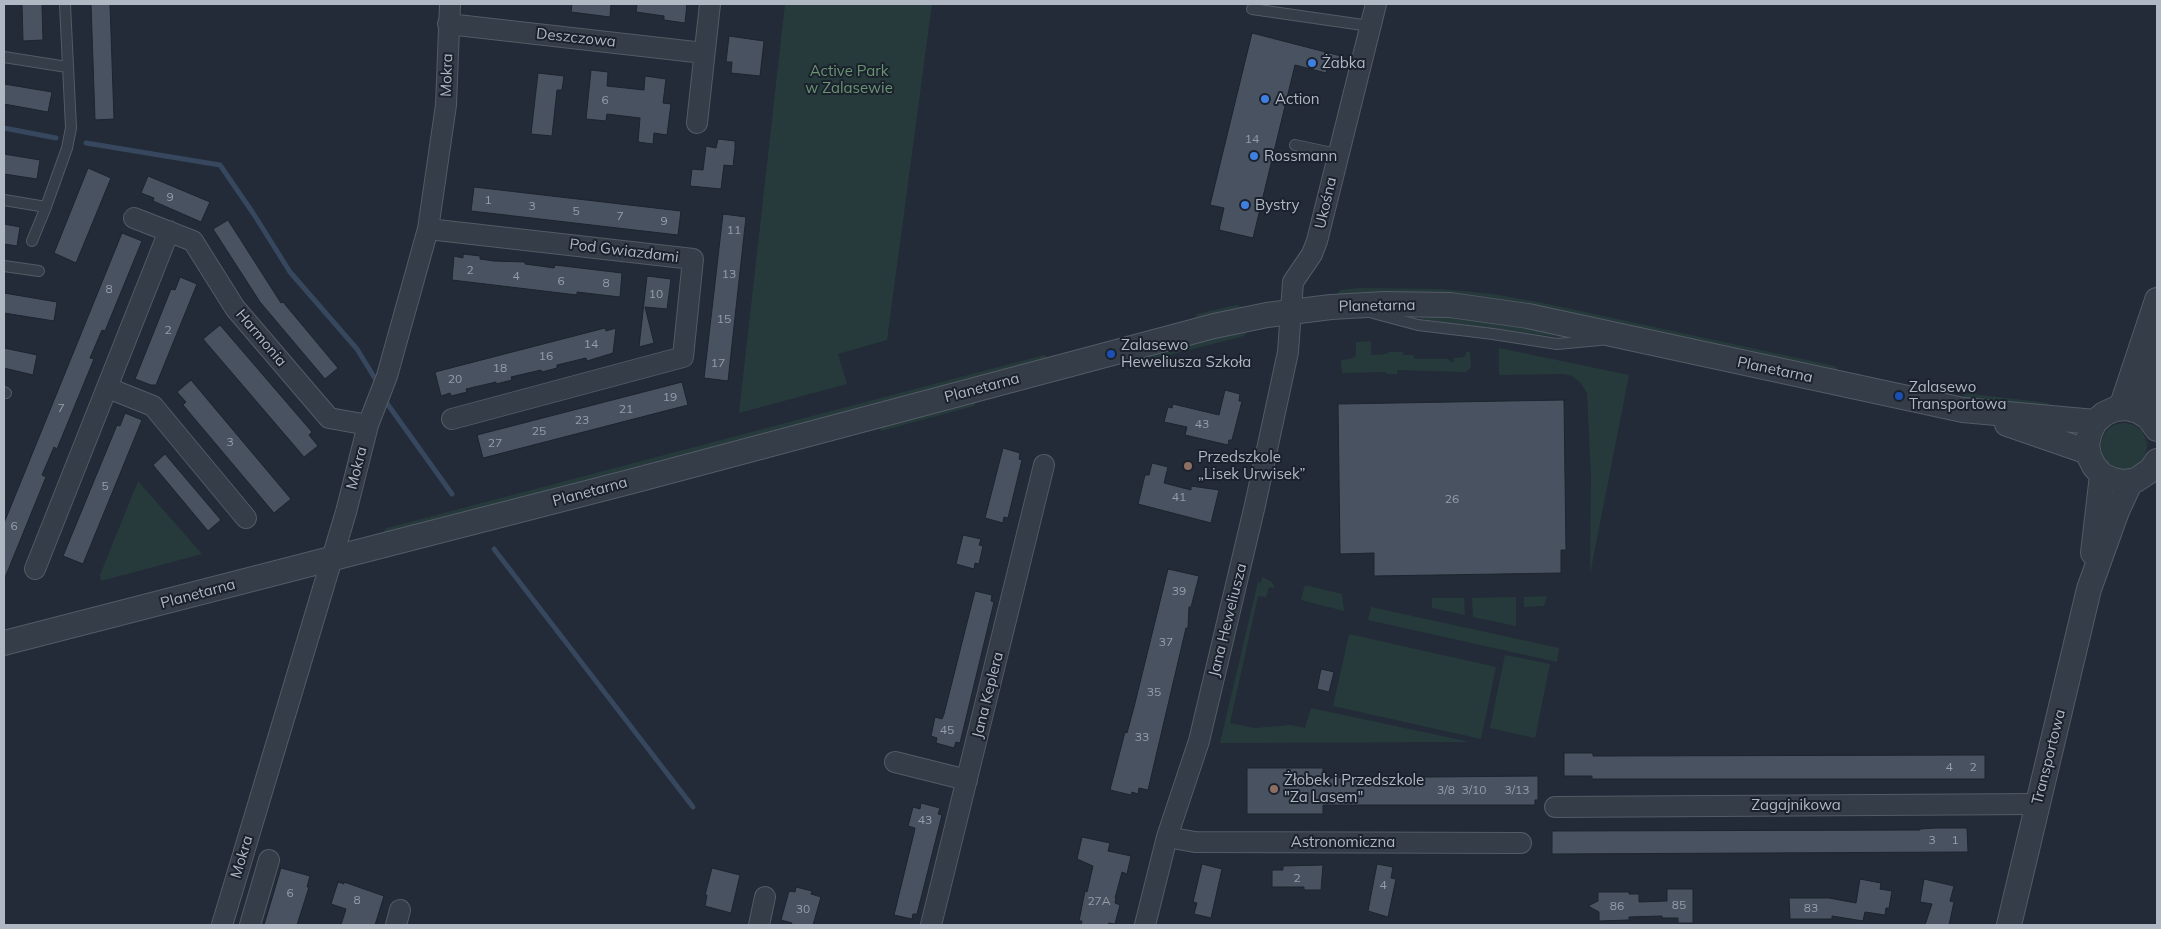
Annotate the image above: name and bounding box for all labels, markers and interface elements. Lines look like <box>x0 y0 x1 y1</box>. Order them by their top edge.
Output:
street label: Deszczowa <box>535 25 617 51</box>
street label: Mokra <box>437 53 457 97</box>
place label: Żabka <box>1322 54 1365 72</box>
marker: Żabka <box>1306 57 1318 69</box>
park label: Active Park w Zalasewie <box>805 62 893 97</box>
place label: Action <box>1275 90 1320 108</box>
house number: 6 <box>601 93 609 107</box>
marker: Action <box>1259 93 1271 105</box>
house number: 14 <box>1245 132 1259 146</box>
place label: Rossmann <box>1264 147 1337 165</box>
marker: Rossmann <box>1248 150 1260 162</box>
street label: Ukośna <box>1311 176 1341 230</box>
house number: 9 <box>166 190 174 204</box>
house number: 1 <box>484 193 492 207</box>
place label: Bystry <box>1255 196 1299 214</box>
house number: 3 <box>528 199 536 213</box>
marker: Bystry <box>1239 199 1251 211</box>
house number: 5 <box>572 204 580 218</box>
house number: 7 <box>616 209 624 223</box>
house number: 9 <box>660 214 668 228</box>
house number: 11 <box>727 223 741 237</box>
street label: Pod Gwiazdami <box>568 235 680 267</box>
house number: 2 <box>466 263 474 277</box>
house number: 13 <box>722 267 736 281</box>
house number: 4 <box>512 269 520 283</box>
house number: 6 <box>557 274 565 288</box>
house number: 8 <box>602 276 610 290</box>
house number: 8 <box>105 282 113 296</box>
house number: 10 <box>649 287 663 301</box>
street label: Planetarna <box>1338 296 1416 316</box>
street label: Harmonia <box>232 306 290 370</box>
house number: 15 <box>717 312 731 326</box>
house number: 2 <box>164 323 172 337</box>
place label: Zalasewo Heweliusza Szkoła <box>1121 336 1251 371</box>
house number: 14 <box>584 337 598 351</box>
marker: Zalasewo Heweliusza Szkoła <box>1105 348 1117 360</box>
house number: 16 <box>539 349 553 363</box>
street label: Planetarna <box>1736 353 1814 387</box>
house number: 17 <box>711 356 725 370</box>
house number: 18 <box>493 361 507 375</box>
street label: Planetarna <box>943 369 1021 407</box>
house number: 20 <box>448 372 462 386</box>
place label: Zalasewo Transportowa <box>1909 378 2006 413</box>
house number: 19 <box>663 390 677 404</box>
marker: Zalasewo Transportowa <box>1893 390 1905 402</box>
house number: 7 <box>57 401 65 415</box>
house number: 21 <box>619 402 633 416</box>
house number: 23 <box>575 413 589 427</box>
house number: 43 <box>1195 417 1209 431</box>
house number: 25 <box>532 424 546 438</box>
house number: 3 <box>226 435 234 449</box>
house number: 27 <box>488 436 502 450</box>
street label: Mokra <box>343 445 371 491</box>
place label: Przedszkole „Lisek Urwisek” <box>1198 448 1306 483</box>
marker: Przedszkole „Lisek Urwisek” <box>1182 460 1194 472</box>
street label: Planetarna <box>551 473 629 511</box>
house number: 5 <box>101 479 109 493</box>
house number: 41 <box>1172 490 1186 504</box>
house number: 26 <box>1445 492 1459 506</box>
house number: 6 <box>10 519 18 533</box>
street label: Jana Heweliusza <box>1205 561 1251 679</box>
street label: Planetarna <box>159 575 237 613</box>
house number: 39 <box>1172 584 1186 598</box>
house number: 37 <box>1159 635 1173 649</box>
street label: Jana Keplera <box>969 650 1007 740</box>
house number: 35 <box>1147 685 1161 699</box>
street label: Transportowa <box>2028 708 2070 806</box>
house number: 45 <box>940 723 954 737</box>
house number: 33 <box>1135 730 1149 744</box>
house number: 4 <box>1945 760 1953 774</box>
house number: 2 <box>1969 760 1977 774</box>
place label: Żłobek i Przedszkole "Za Lasem" <box>1284 771 1424 806</box>
marker: Żłobek i Przedszkole "Za Lasem" <box>1268 783 1280 795</box>
house number: 3/8 <box>1437 783 1455 797</box>
house number: 3/10 <box>1461 783 1487 797</box>
house number: 3/13 <box>1504 783 1530 797</box>
street label: Zagajnikowa <box>1751 796 1841 814</box>
house number: 43 <box>918 813 932 827</box>
street label: Astronomiczna <box>1291 833 1395 851</box>
house number: 3 <box>1928 833 1936 847</box>
house number: 1 <box>1951 833 1959 847</box>
street label: Mokra <box>227 834 257 880</box>
house number: 2 <box>1293 871 1301 885</box>
house number: 4 <box>1379 878 1387 892</box>
house number: 6 <box>286 886 294 900</box>
house number: 8 <box>353 893 361 907</box>
house number: 27A <box>1087 894 1111 908</box>
house number: 85 <box>1672 898 1686 912</box>
house number: 86 <box>1610 899 1624 913</box>
house number: 83 <box>1804 901 1818 915</box>
house number: 30 <box>796 902 810 916</box>

